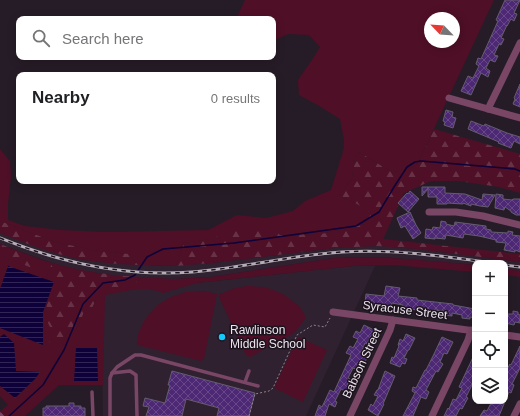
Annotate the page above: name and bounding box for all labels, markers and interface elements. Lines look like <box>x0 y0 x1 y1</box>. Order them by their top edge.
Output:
north arrow <box>424 12 460 48</box>
search box <box>16 16 276 60</box>
icon: search <box>30 27 52 49</box>
text: Search here <box>62 30 144 47</box>
text: Nearby <box>32 88 90 107</box>
text: 0 results <box>211 91 260 106</box>
map controls <box>472 260 508 404</box>
button: + <box>472 260 508 296</box>
button: − <box>472 296 508 332</box>
street label: Syracuse Street <box>362 298 449 322</box>
place label: Rawlinson Middle School <box>230 323 305 351</box>
street label: Babson Street <box>340 325 385 400</box>
marker: Rawlinson Middle School <box>217 332 227 342</box>
button: locate <box>472 332 508 368</box>
button: layers <box>472 368 508 404</box>

